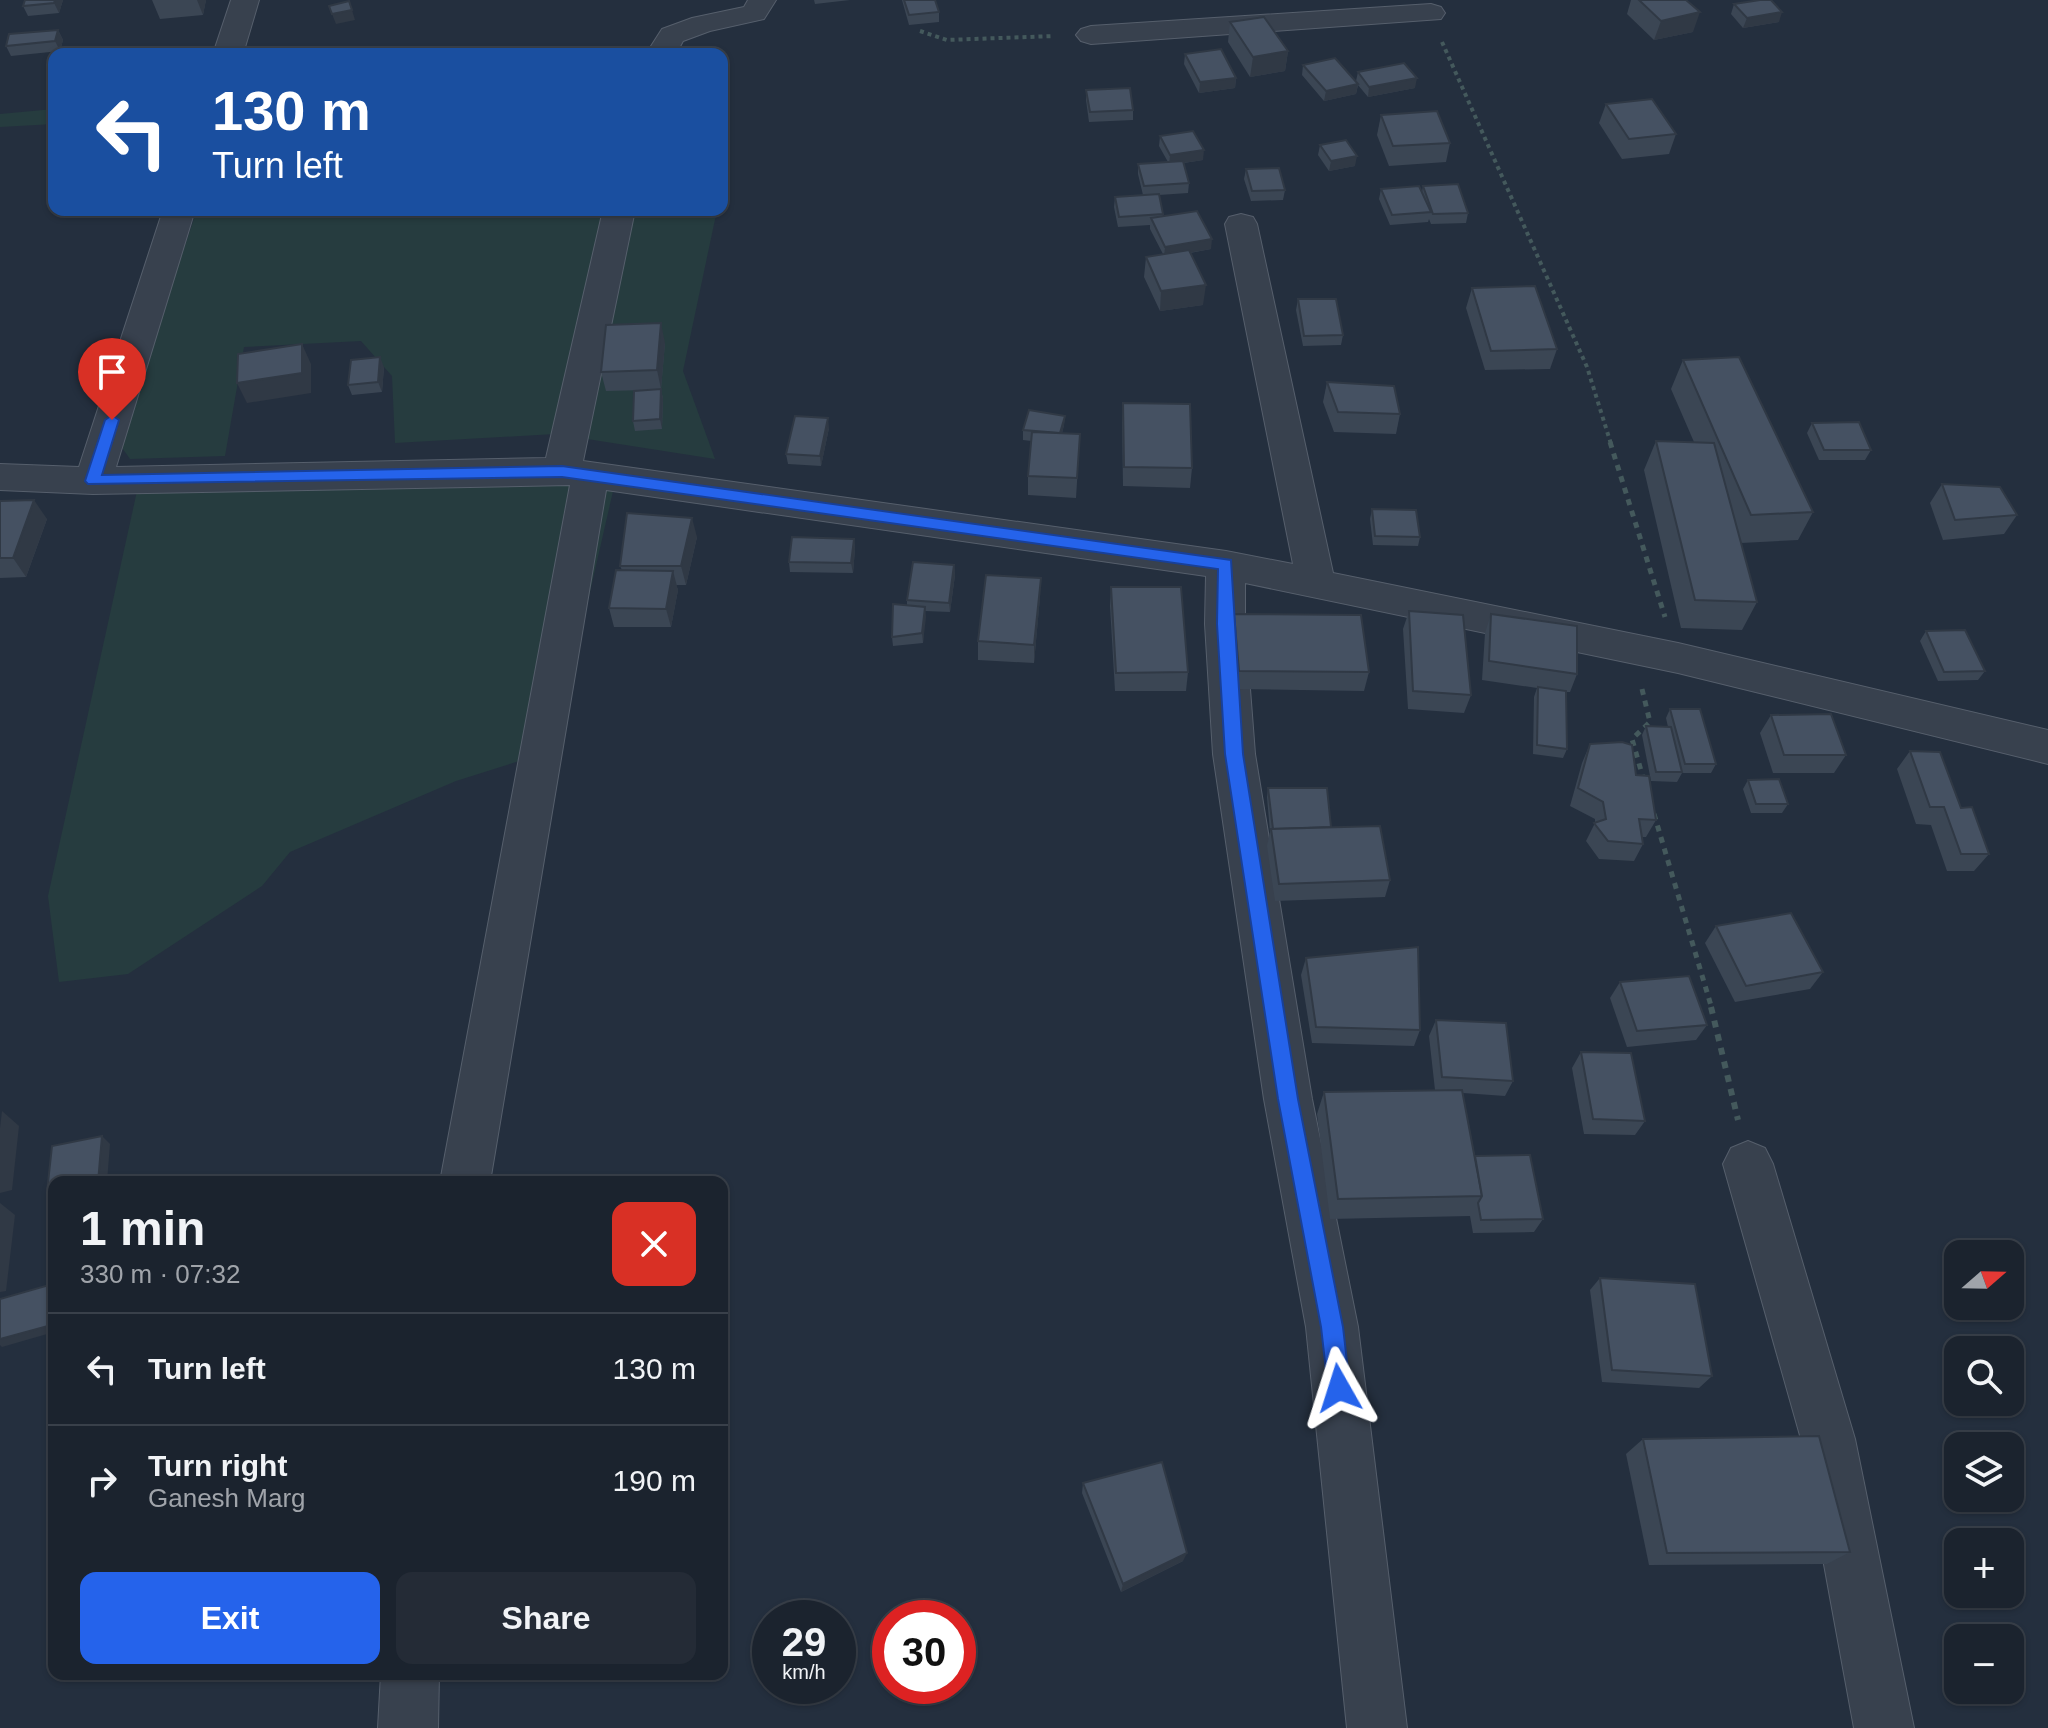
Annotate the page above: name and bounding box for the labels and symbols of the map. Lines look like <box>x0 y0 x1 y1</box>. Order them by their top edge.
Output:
pin <box>78 338 146 420</box>
north arrow <box>1944 1240 2024 1320</box>
position arrow <box>1297 1346 1381 1430</box>
speed limit sign: 30 <box>872 1600 976 1704</box>

